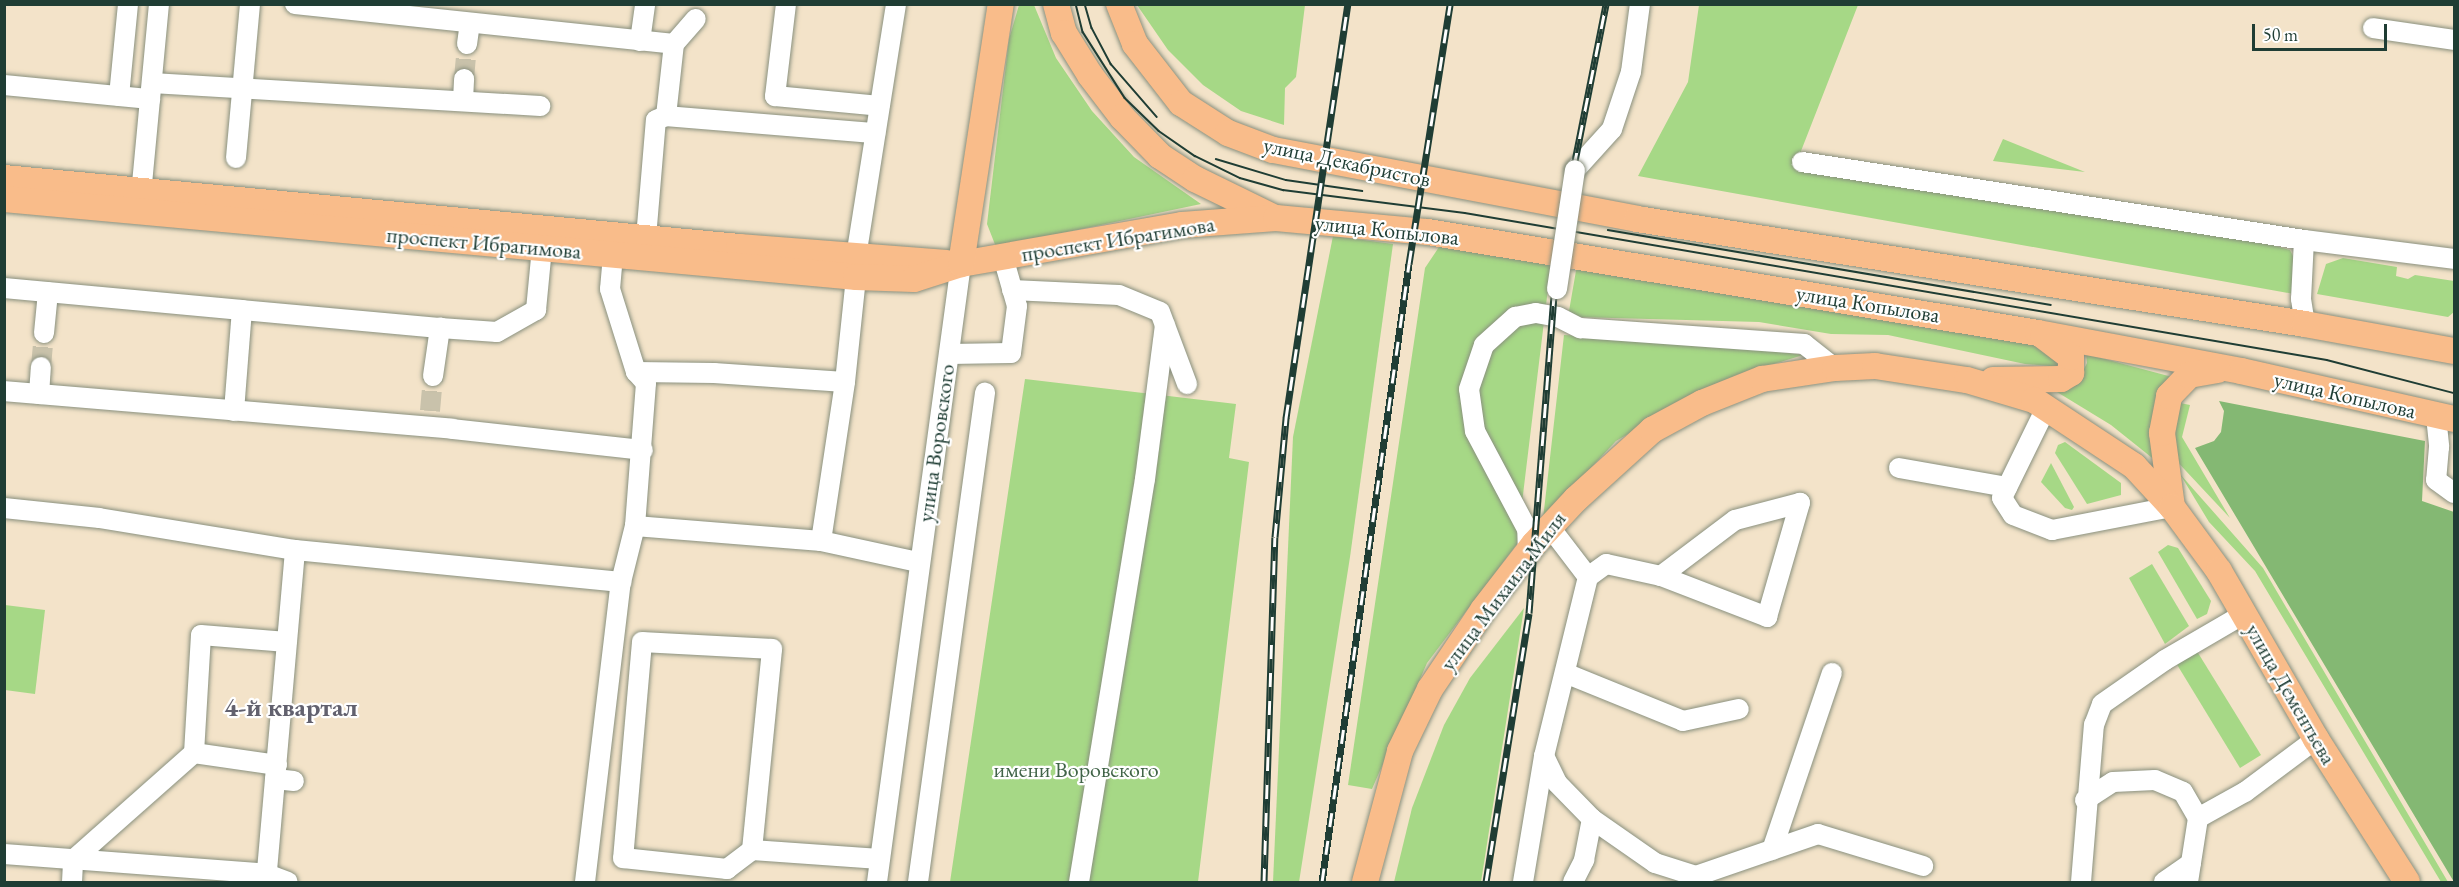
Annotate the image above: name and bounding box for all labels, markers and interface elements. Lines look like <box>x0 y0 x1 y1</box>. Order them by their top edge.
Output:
scale bar <box>2255 12 2390 50</box>
text: 50 m <box>2263 23 2298 46</box>
street label: улица Декабристов <box>1261 131 1433 193</box>
street label: улица Копылова <box>1314 209 1460 251</box>
street label: проспект Ибрагимова <box>1020 211 1216 267</box>
street label: проспект Ибрагимова <box>386 221 582 265</box>
street label: улица Копылова <box>1794 280 1942 328</box>
street label: улица Воровского <box>912 362 960 524</box>
street label: улица Копылова <box>2271 366 2419 424</box>
street label: улица Михаила Миля <box>1435 506 1571 676</box>
street label: улица Дементьева <box>2240 619 2342 769</box>
district label: 4-й квартал <box>224 692 358 724</box>
park label: имени Воровского <box>993 757 1159 783</box>

